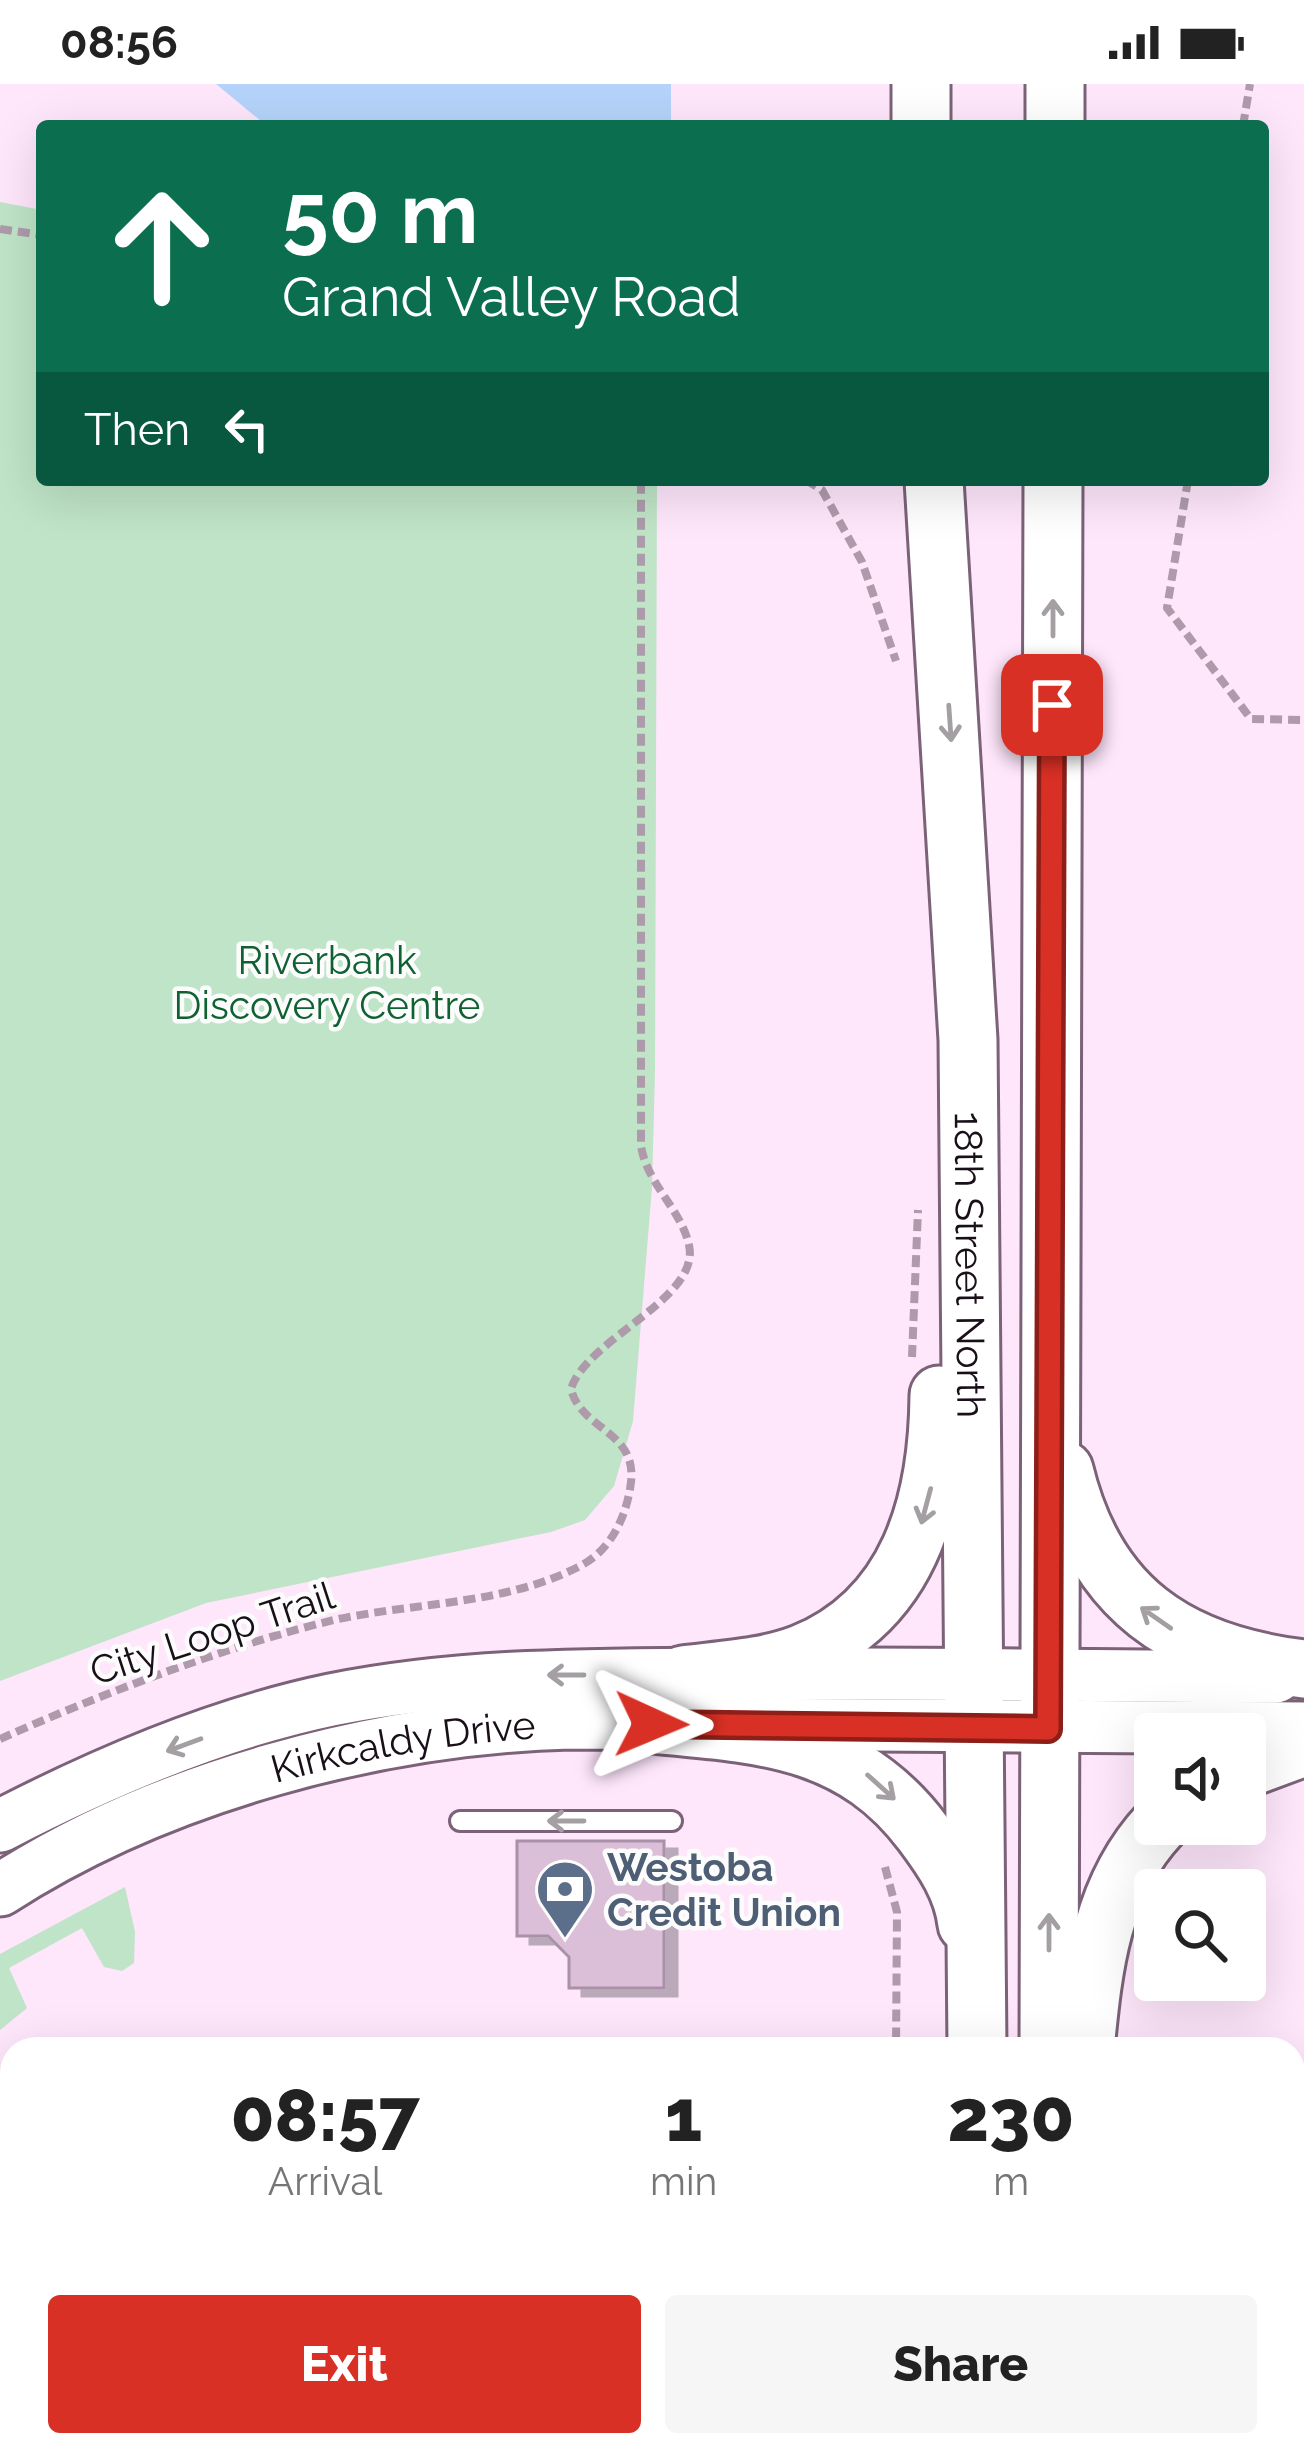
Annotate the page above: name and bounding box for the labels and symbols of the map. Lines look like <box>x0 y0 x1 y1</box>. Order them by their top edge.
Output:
one-way arrow <box>1041 599 1064 638</box>
pin <box>1001 654 1103 756</box>
one-way arrow <box>938 702 961 741</box>
park label: Riverbank Discovery Centre <box>174 937 480 1028</box>
street label: 18th Street North <box>946 1112 994 1418</box>
one-way arrow <box>914 1487 936 1525</box>
street label: City Loop Trail <box>84 1572 340 1694</box>
one-way arrow <box>1140 1606 1173 1631</box>
position arrow <box>588 1661 714 1787</box>
one-way arrow <box>547 1664 586 1686</box>
street label: Kirkcaldy Drive <box>266 1701 537 1792</box>
one-way arrow <box>166 1735 203 1757</box>
one-way arrow <box>866 1773 896 1800</box>
one-way arrow <box>547 1810 586 1832</box>
place label: Westoba Credit Union <box>607 1844 841 1935</box>
bank icon: Westoba Credit Union <box>534 1858 596 1940</box>
one-way arrow <box>1038 1913 1060 1952</box>

